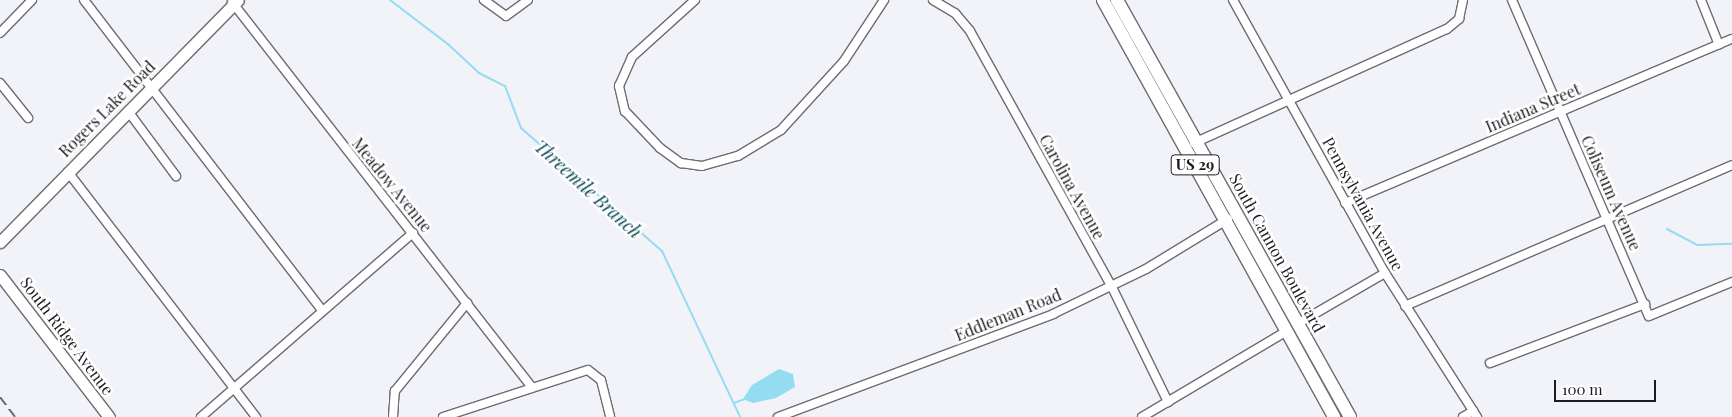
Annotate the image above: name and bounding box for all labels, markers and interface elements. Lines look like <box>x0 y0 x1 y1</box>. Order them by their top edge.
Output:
street label: Rogers Lake Road <box>55 57 159 161</box>
street label: Indiana Street <box>1483 79 1583 137</box>
street label: Carolina Avenue <box>1035 131 1109 243</box>
street label: Coliseum Avenue <box>1577 132 1645 254</box>
street label: Meadow Avenue <box>348 134 436 236</box>
street label: Pennsylvania Avenue <box>1318 134 1408 274</box>
water label: Threemile Branch <box>530 135 646 243</box>
road number: US 29 <box>1170 152 1220 178</box>
street label: South Cannon Boulevard <box>1225 170 1329 336</box>
street label: South Ridge Avenue <box>16 273 118 399</box>
street label: Eddleman Road <box>952 285 1064 345</box>
scale bar <box>1557 370 1660 402</box>
text: 100 m <box>1562 379 1603 399</box>

